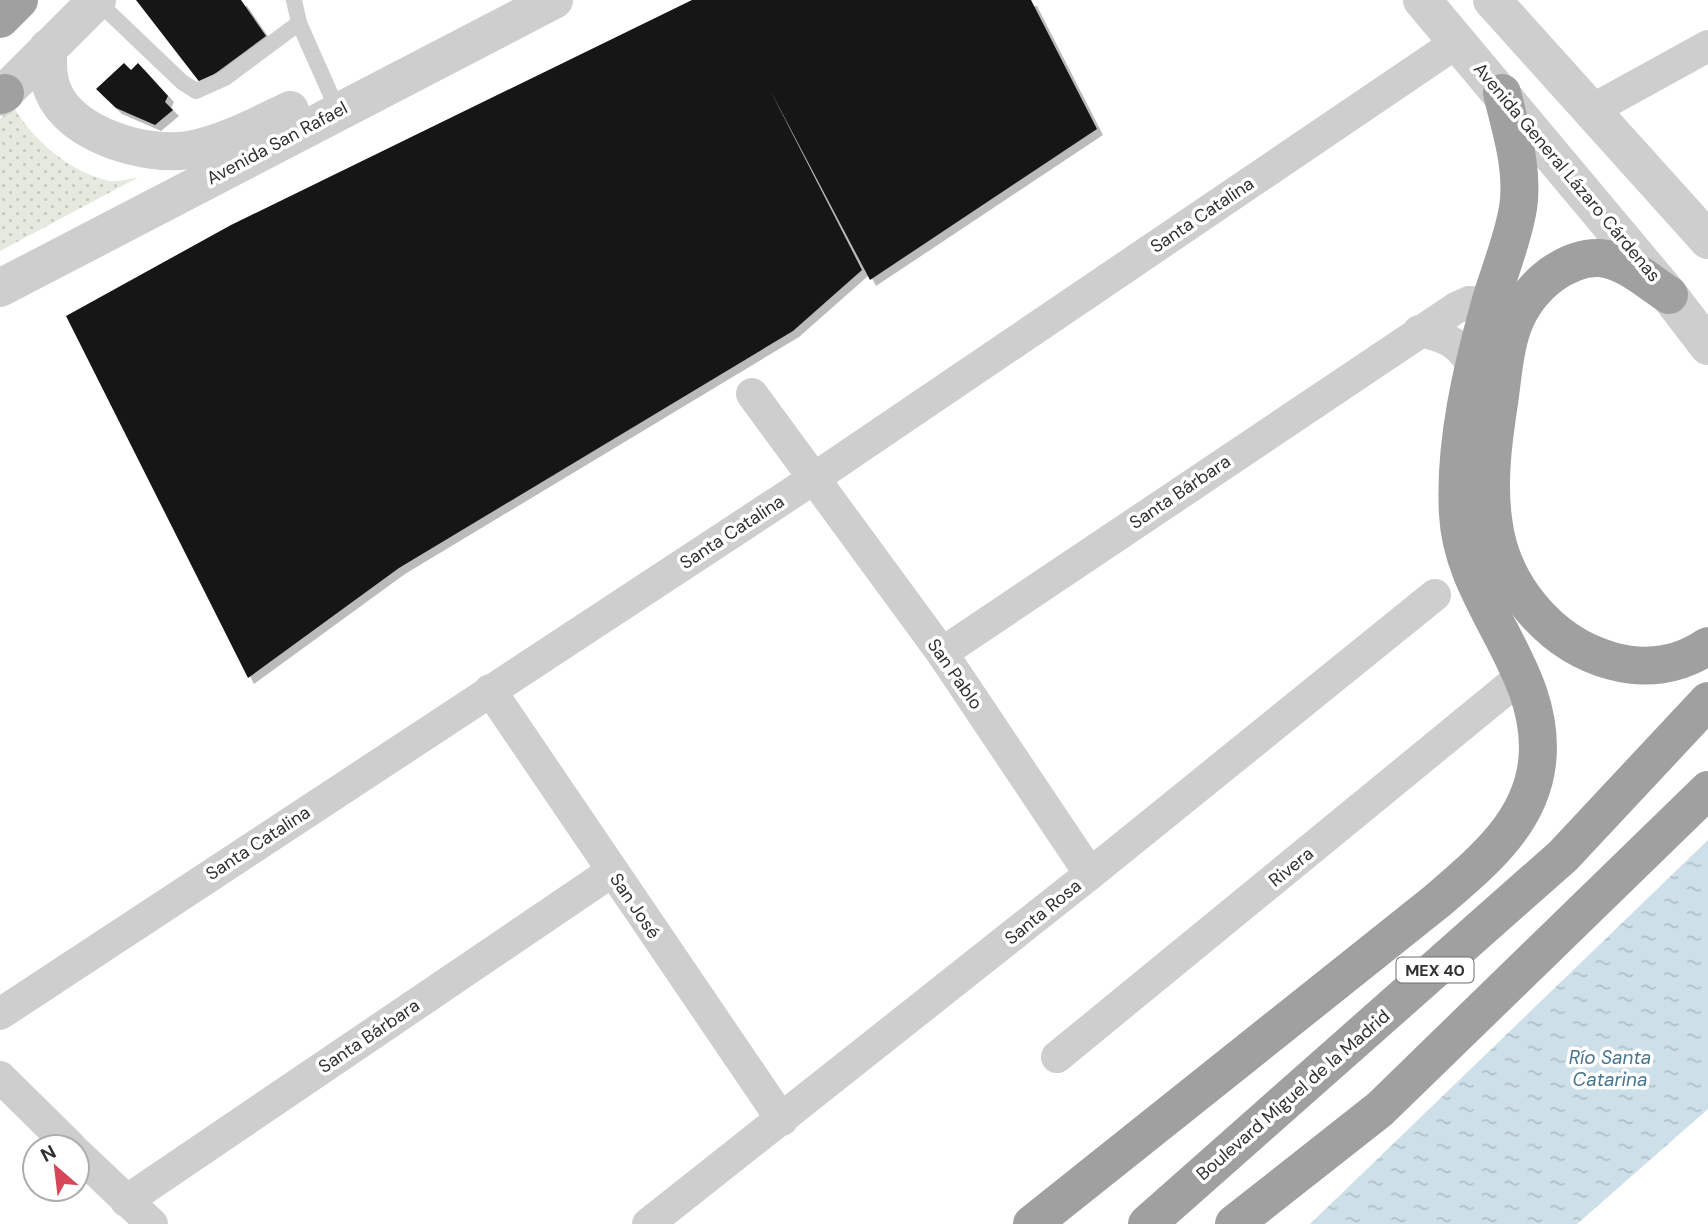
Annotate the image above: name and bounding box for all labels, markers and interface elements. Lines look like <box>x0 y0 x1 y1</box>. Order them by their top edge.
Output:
street label: Avenida General Lázaro Cárdenas <box>1468 57 1666 287</box>
street label: Avenida San Rafael <box>202 96 352 190</box>
street label: Santa Catalina <box>1146 172 1258 258</box>
street label: Santa Bárbara <box>1125 449 1235 535</box>
street label: Santa Catalina <box>675 489 789 575</box>
street label: San Pablo <box>922 634 988 714</box>
street label: Santa Catalina <box>201 800 315 886</box>
street label: Rivera <box>1264 842 1318 892</box>
street label: San José <box>604 868 666 944</box>
street label: Santa Rosa <box>1000 874 1086 950</box>
road number: MEX 40 <box>1396 958 1474 982</box>
street label: Santa Bárbara <box>314 993 424 1079</box>
street label: Boulevard Miguel de la Madrid <box>1191 1004 1395 1186</box>
water label: Río Santa Catarina <box>1569 1045 1651 1092</box>
north arrow <box>21 1133 91 1203</box>
text: N <box>36 1139 60 1168</box>

